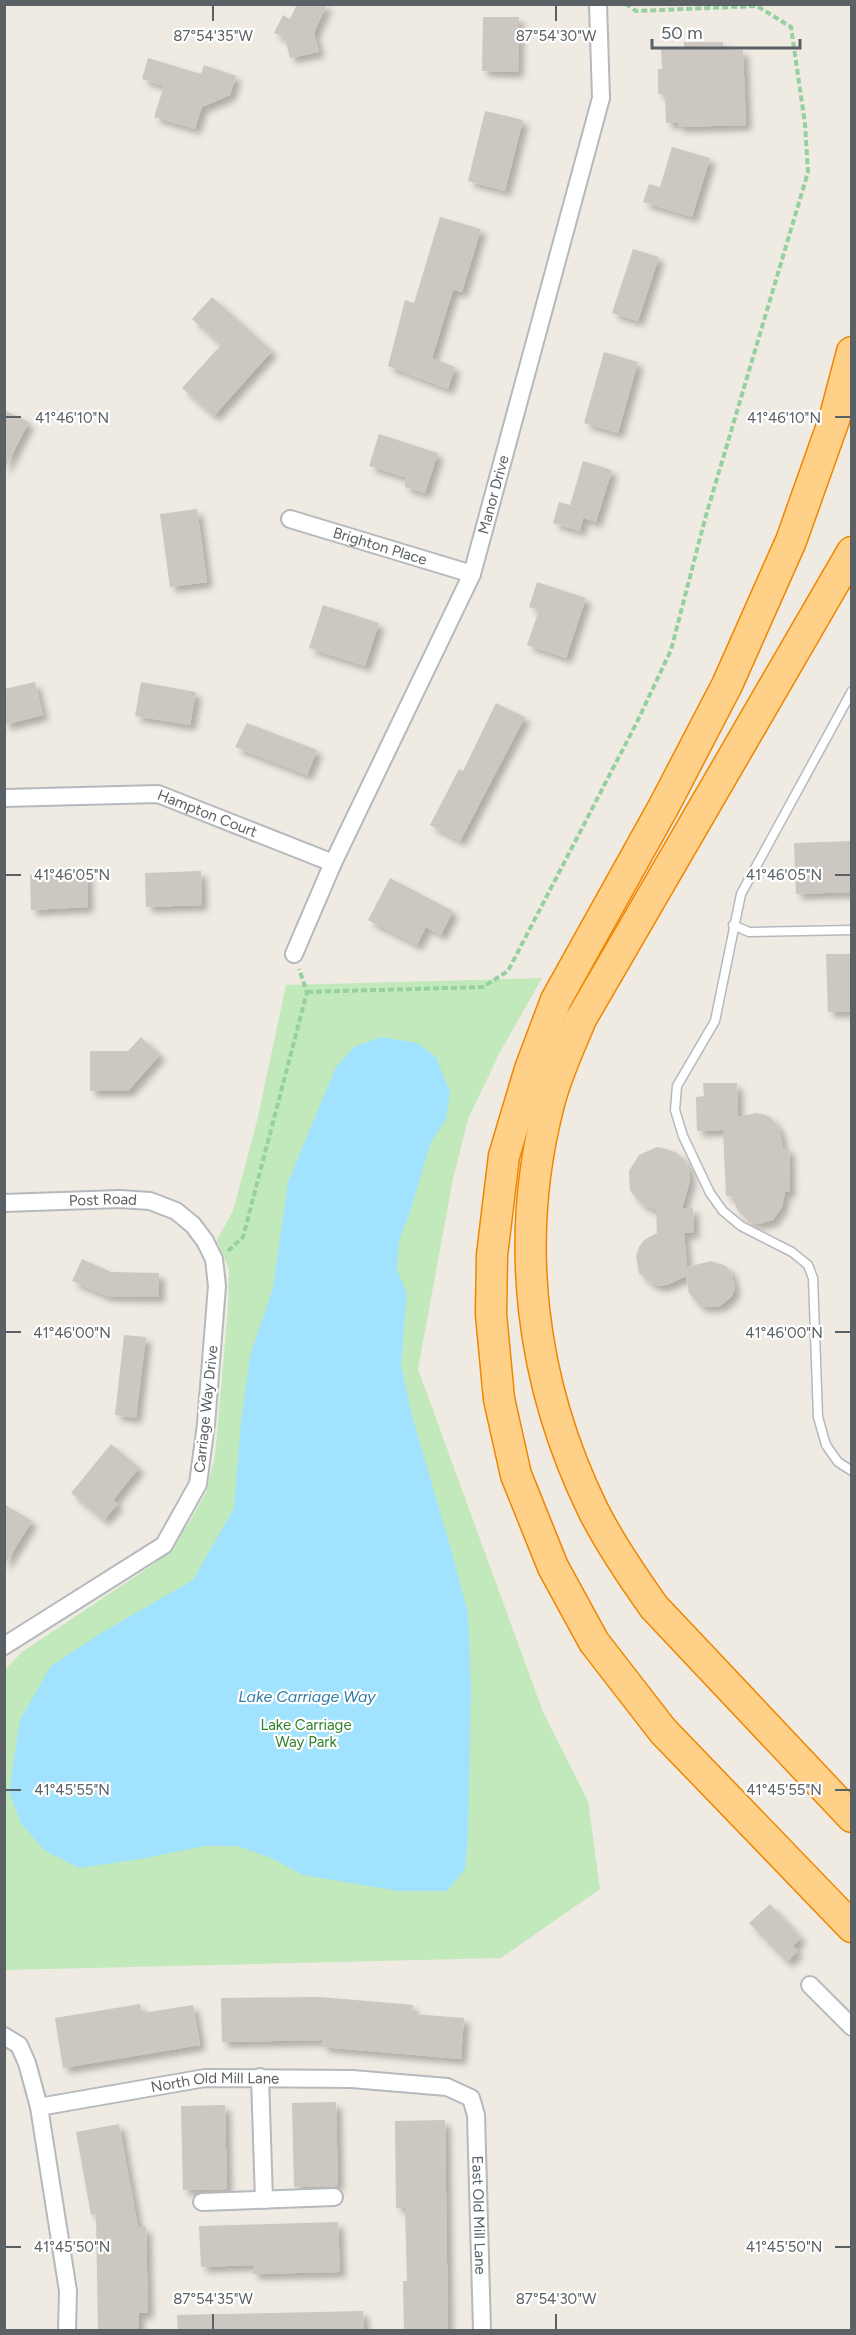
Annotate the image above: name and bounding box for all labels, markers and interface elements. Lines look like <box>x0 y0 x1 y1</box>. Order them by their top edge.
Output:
scale bar <box>652 12 800 50</box>
text: 50 m <box>661 22 703 44</box>
text: 87°54'35"W <box>173 27 253 45</box>
text: 87°54'30"W <box>516 27 597 45</box>
text: 41°46'10"N <box>35 409 109 427</box>
text: 41°46'10"N <box>747 409 821 427</box>
street label: Manor Drive <box>474 453 513 536</box>
street label: Brighton Place <box>331 523 429 569</box>
street label: Hampton Court <box>155 786 260 841</box>
text: 41°46'05"N <box>34 866 110 884</box>
text: 41°46'05"N <box>746 866 822 884</box>
street label: Post Road <box>69 1190 138 1210</box>
text: 41°46'00"N <box>33 1324 111 1342</box>
text: 41°46'00"N <box>745 1324 823 1342</box>
street label: Carriage Way Drive <box>190 1344 222 1474</box>
water label: Lake Carriage Way <box>238 1687 376 1706</box>
park label: Lake Carriage Way Park <box>260 1716 352 1751</box>
text: 41°45'55"N <box>34 1781 110 1799</box>
text: 41°45'55"N <box>746 1781 822 1799</box>
street label: North Old Mill Lane <box>149 2069 279 2096</box>
street label: East Old Mill Lane <box>468 2155 489 2275</box>
text: 41°45'50"N <box>34 2238 110 2256</box>
text: 41°45'50"N <box>746 2238 822 2256</box>
text: 87°54'35"W <box>173 2290 253 2308</box>
text: 87°54'30"W <box>516 2290 597 2308</box>

